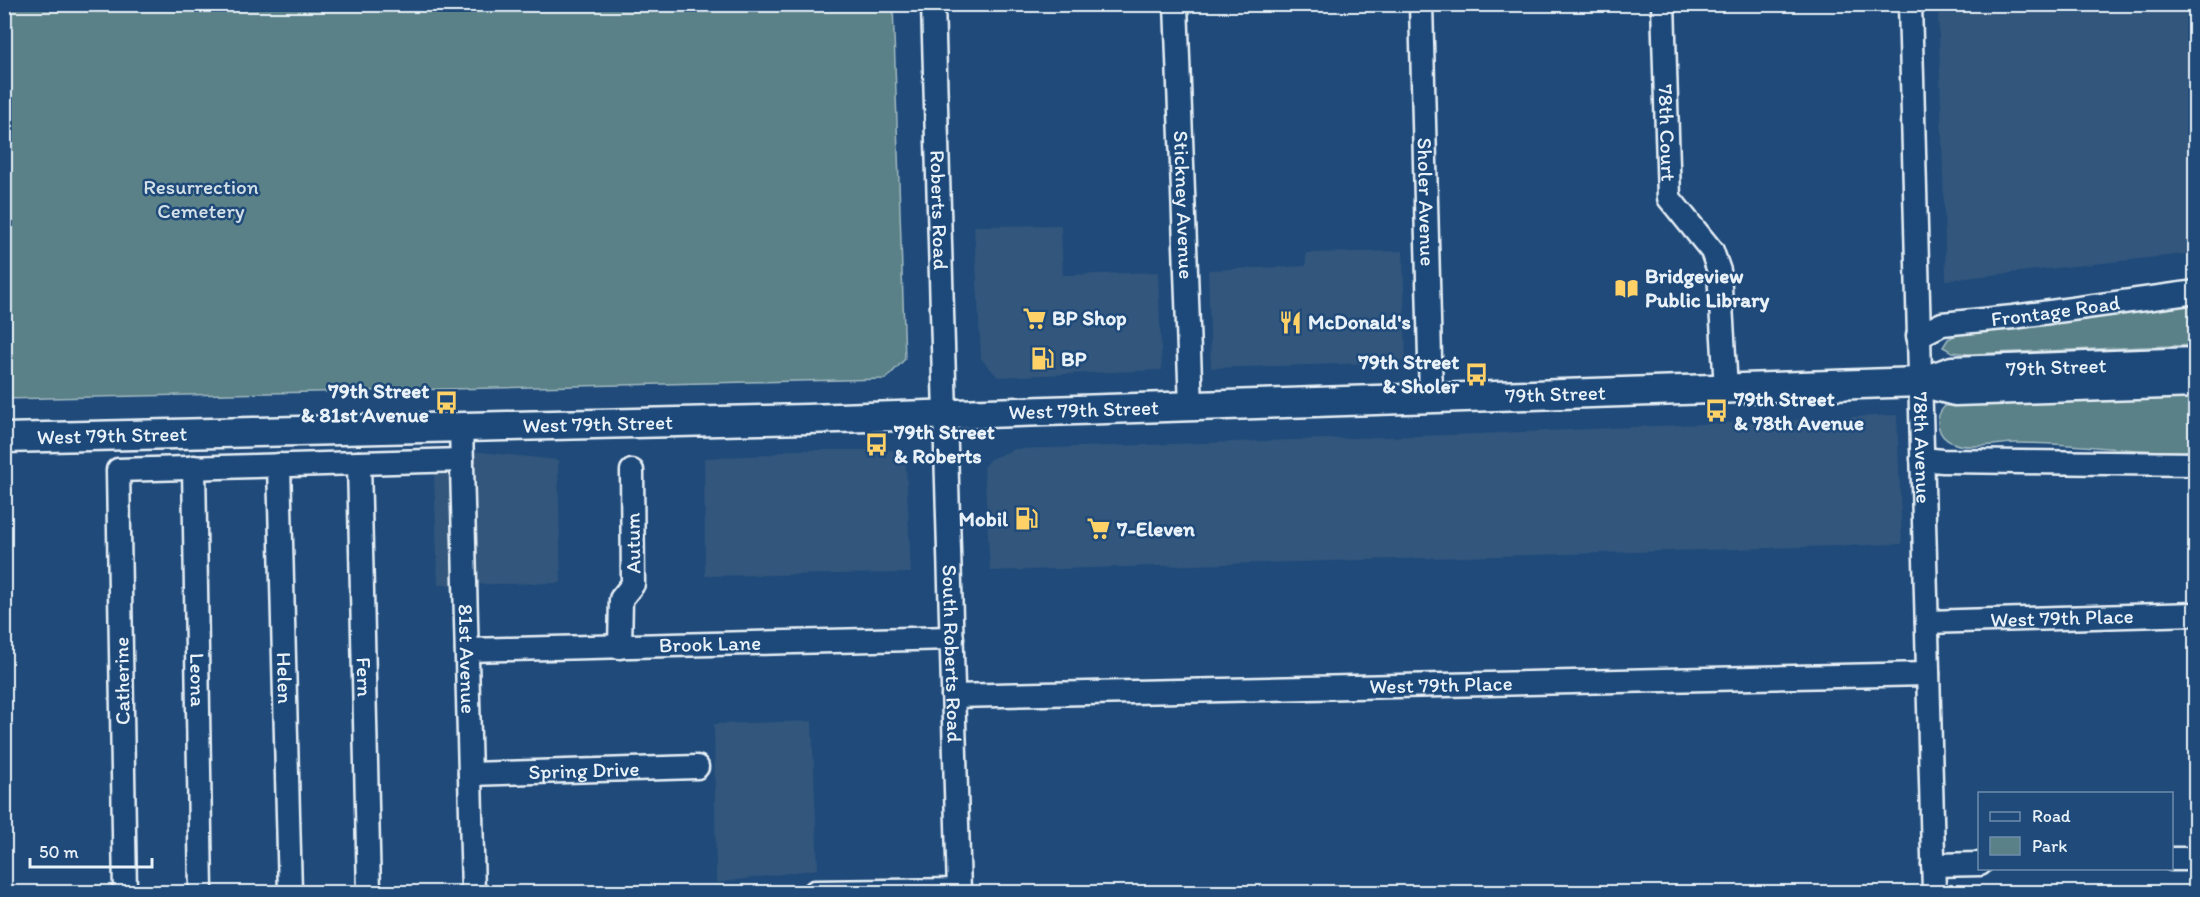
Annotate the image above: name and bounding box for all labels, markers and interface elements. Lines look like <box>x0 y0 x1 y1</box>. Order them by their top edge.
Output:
street label: 78th Court <box>1653 84 1681 182</box>
street label: Stickney Avenue <box>1169 130 1199 280</box>
street label: Sholer Avenue <box>1412 137 1441 267</box>
street label: Roberts Road <box>925 150 954 270</box>
park label: Resurrection Cemetery <box>143 174 259 223</box>
place label: Bridgeview Public Library <box>1645 263 1769 313</box>
library icon: Bridgeview Public Library <box>1614 275 1640 301</box>
street label: Frontage Road <box>1990 290 2121 331</box>
supermarket icon: BP Shop <box>1021 305 1047 331</box>
place label: BP Shop <box>1052 305 1127 331</box>
restaurant icon: McDonald's <box>1277 309 1303 335</box>
place label: McDonald's <box>1308 309 1411 334</box>
fuel station icon: BP <box>1030 346 1056 372</box>
place label: BP <box>1061 346 1087 371</box>
place label: 79th Street & Sholer <box>1357 349 1460 398</box>
street label: 79th Street <box>2005 352 2107 381</box>
bus stop icon: 79th Street & Sholer <box>1464 361 1490 387</box>
place label: 79th Street & 81st Avenue <box>301 378 429 427</box>
street label: 79th Street <box>1505 379 1606 408</box>
place label: 79th Street & 78th Avenue <box>1733 386 1864 435</box>
bus stop icon: 79th Street & 81st Avenue <box>434 390 460 416</box>
street label: 78th Avenue <box>1908 392 1937 504</box>
street label: West 79th Street <box>1008 394 1159 424</box>
bus stop icon: 79th Street & 78th Avenue <box>1703 398 1729 424</box>
street label: West 79th Street <box>522 409 673 438</box>
place label: 79th Street & Roberts <box>893 419 995 468</box>
street label: West 79th Street <box>36 421 188 449</box>
bus stop icon: 79th Street & Roberts <box>863 431 889 457</box>
place label: Mobil <box>959 506 1009 531</box>
fuel station icon: Mobil <box>1013 506 1039 532</box>
street label: Autum <box>619 512 646 574</box>
supermarket icon: 7-Eleven <box>1086 516 1112 542</box>
place label: 7-Eleven <box>1116 516 1195 541</box>
street label: South Roberts Road <box>937 564 968 744</box>
street label: West 79th Place <box>1990 603 2134 632</box>
street label: 81st Avenue <box>454 604 481 714</box>
street label: Brook Lane <box>658 630 761 657</box>
street label: Catherine <box>108 637 135 725</box>
street label: Helen <box>272 652 298 704</box>
street label: Leona <box>185 653 211 707</box>
street label: Fern <box>352 657 377 697</box>
street label: West 79th Place <box>1369 670 1513 699</box>
street label: Spring Drive <box>528 756 640 784</box>
legend <box>1978 792 2173 870</box>
text: Road <box>2032 805 2071 827</box>
scale bar <box>30 831 152 869</box>
text: Park <box>2032 835 2067 857</box>
text: 50 m <box>39 841 79 863</box>

